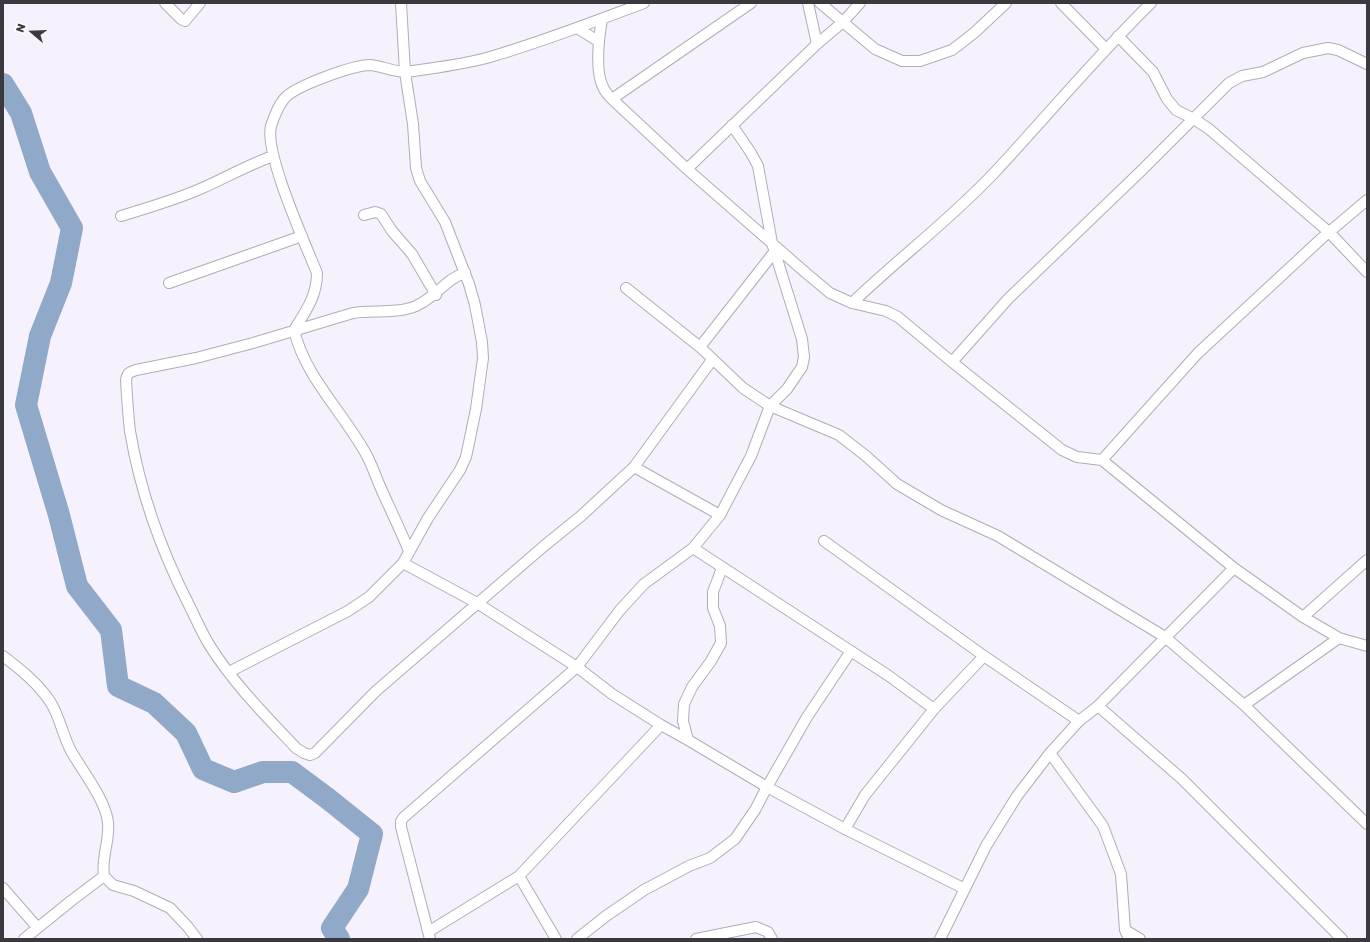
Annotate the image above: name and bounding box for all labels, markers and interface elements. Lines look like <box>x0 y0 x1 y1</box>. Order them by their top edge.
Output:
north arrow <box>12 12 52 52</box>
text: N <box>13 22 28 34</box>

